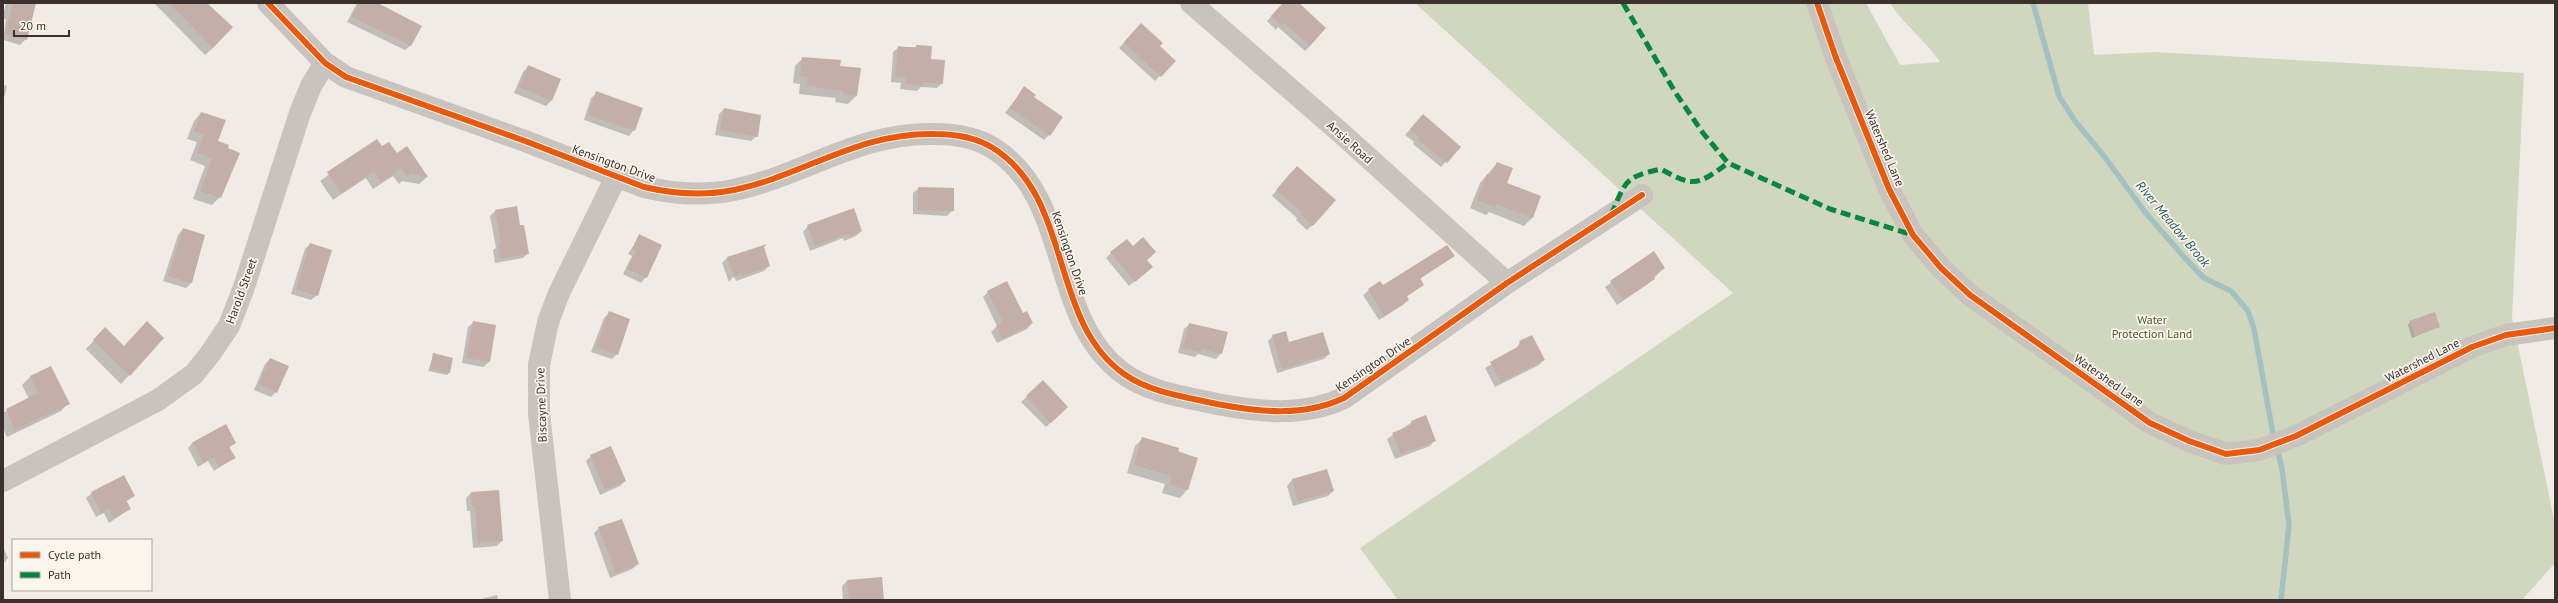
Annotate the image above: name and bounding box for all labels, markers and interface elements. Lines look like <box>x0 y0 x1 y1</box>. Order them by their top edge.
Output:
scale bar <box>14 12 69 38</box>
text: 20 m <box>20 18 46 33</box>
street label: Watershed Lane <box>1862 108 1908 188</box>
street label: Ansie Road <box>1324 118 1376 166</box>
street label: Kensington Drive <box>570 141 658 185</box>
water label: River Meadow Brook <box>2132 177 2215 271</box>
street label: Kensington Drive <box>1049 209 1091 297</box>
street label: Harold Street <box>222 256 260 326</box>
park label: Water Protection Land <box>2112 312 2192 341</box>
street label: Kensington Drive <box>1332 333 1414 395</box>
street label: Watershed Lane <box>2382 335 2462 385</box>
street label: Watershed Lane <box>2071 350 2147 410</box>
street label: Biscayne Drive <box>532 367 550 443</box>
legend <box>12 539 152 591</box>
text: Cycle path <box>48 547 101 562</box>
text: Path <box>48 567 71 582</box>

